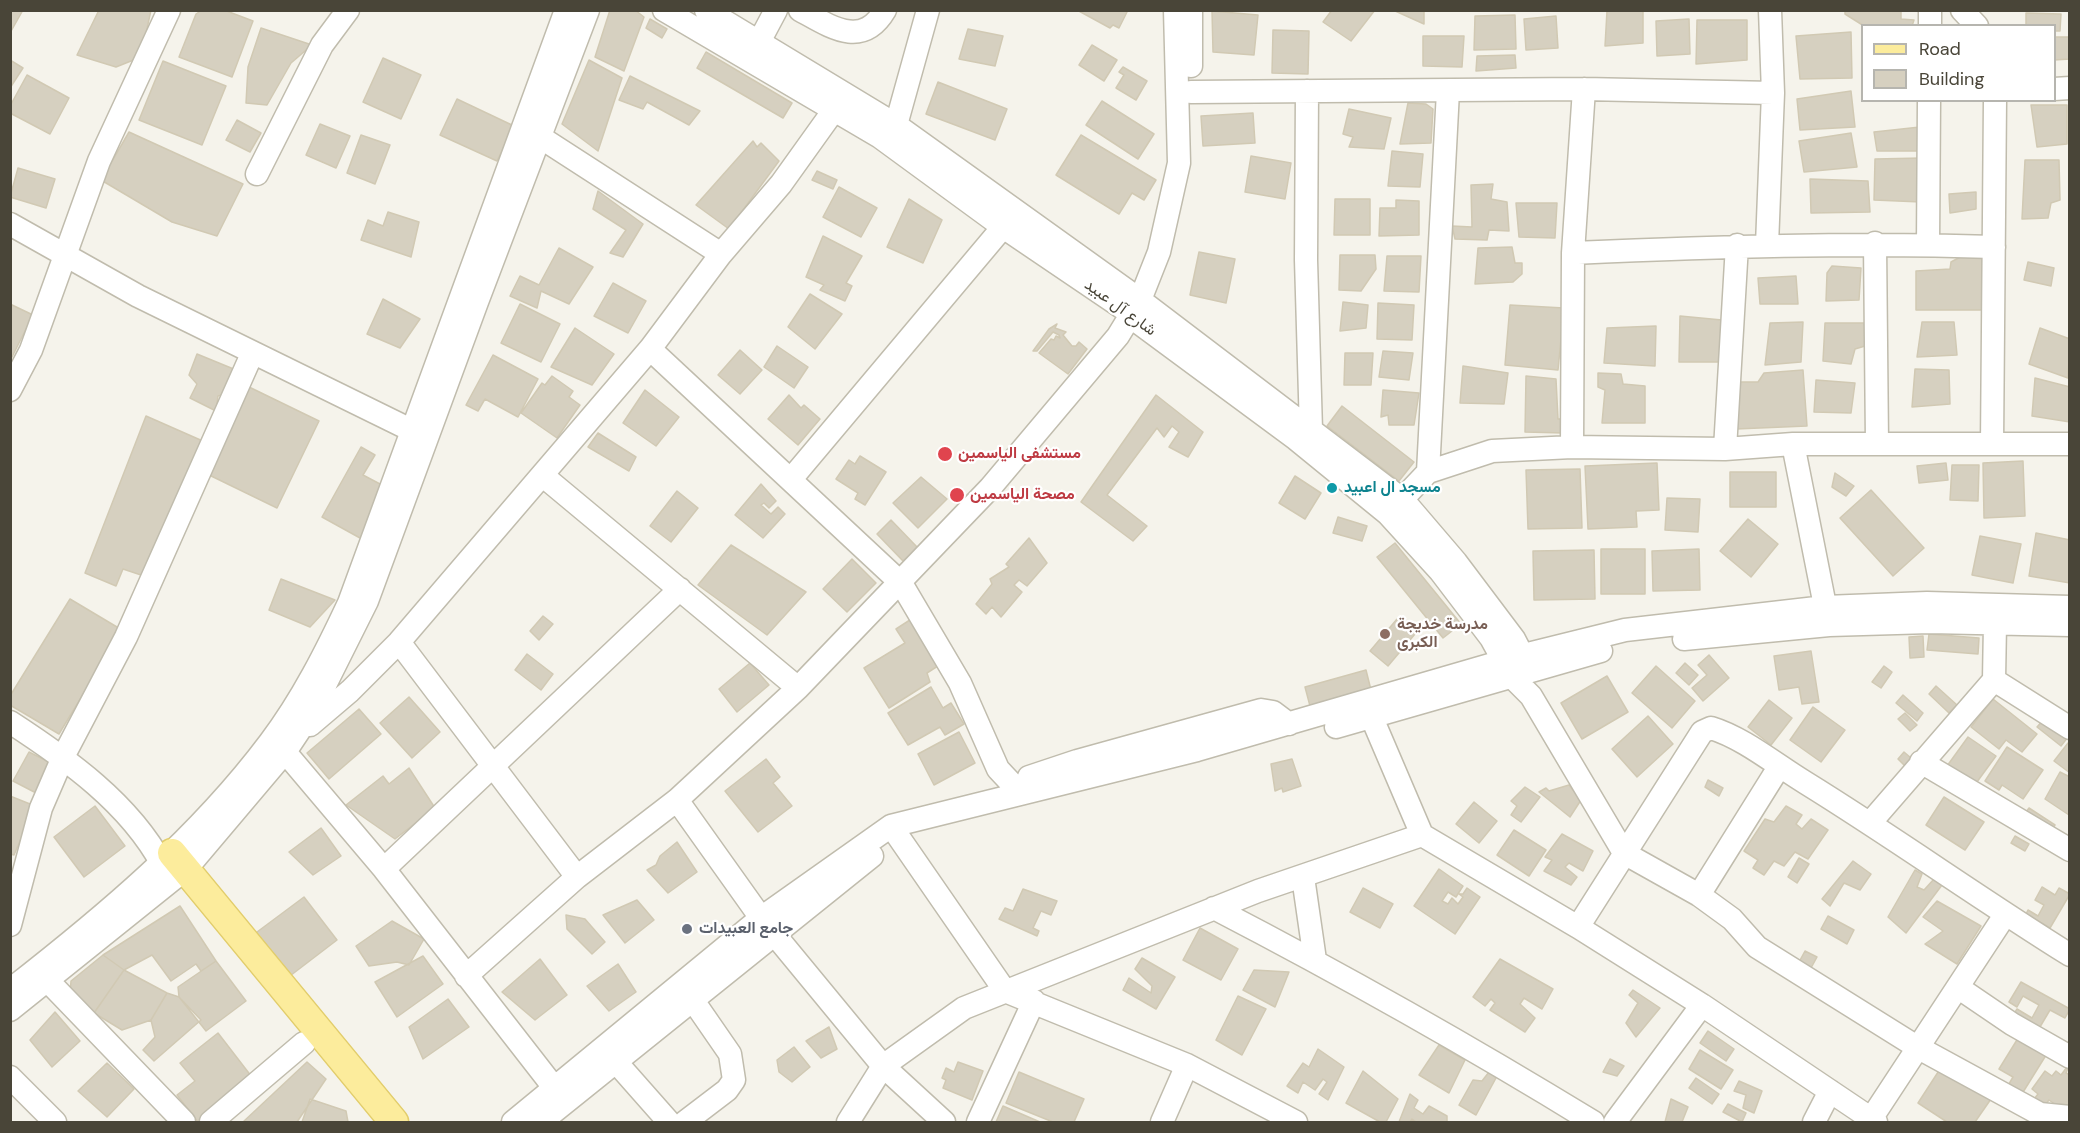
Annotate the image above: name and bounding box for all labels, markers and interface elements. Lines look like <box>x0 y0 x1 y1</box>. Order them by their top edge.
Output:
legend <box>1861 24 2056 102</box>
text: Road <box>1919 37 1961 61</box>
text: Building <box>1919 67 1984 91</box>
street label: شارع آل عبيد <box>1080 276 1160 340</box>
place label: مستشفى الياسمين <box>958 444 1081 464</box>
marker: مستشفى الياسمين <box>936 445 954 463</box>
place label: مسجد ال اعبيد <box>1344 478 1441 498</box>
marker: مسجد ال اعبيد <box>1325 481 1339 495</box>
place label: مصحة الياسمين <box>970 485 1075 505</box>
marker: مصحة الياسمين <box>948 486 966 504</box>
place label: مدرسة خديجة الكبرى <box>1397 615 1488 653</box>
marker: مدرسة خديجة الكبرى <box>1378 627 1392 641</box>
place label: جامع العبيدات <box>699 919 793 939</box>
marker: جامع العبيدات <box>680 922 694 936</box>

